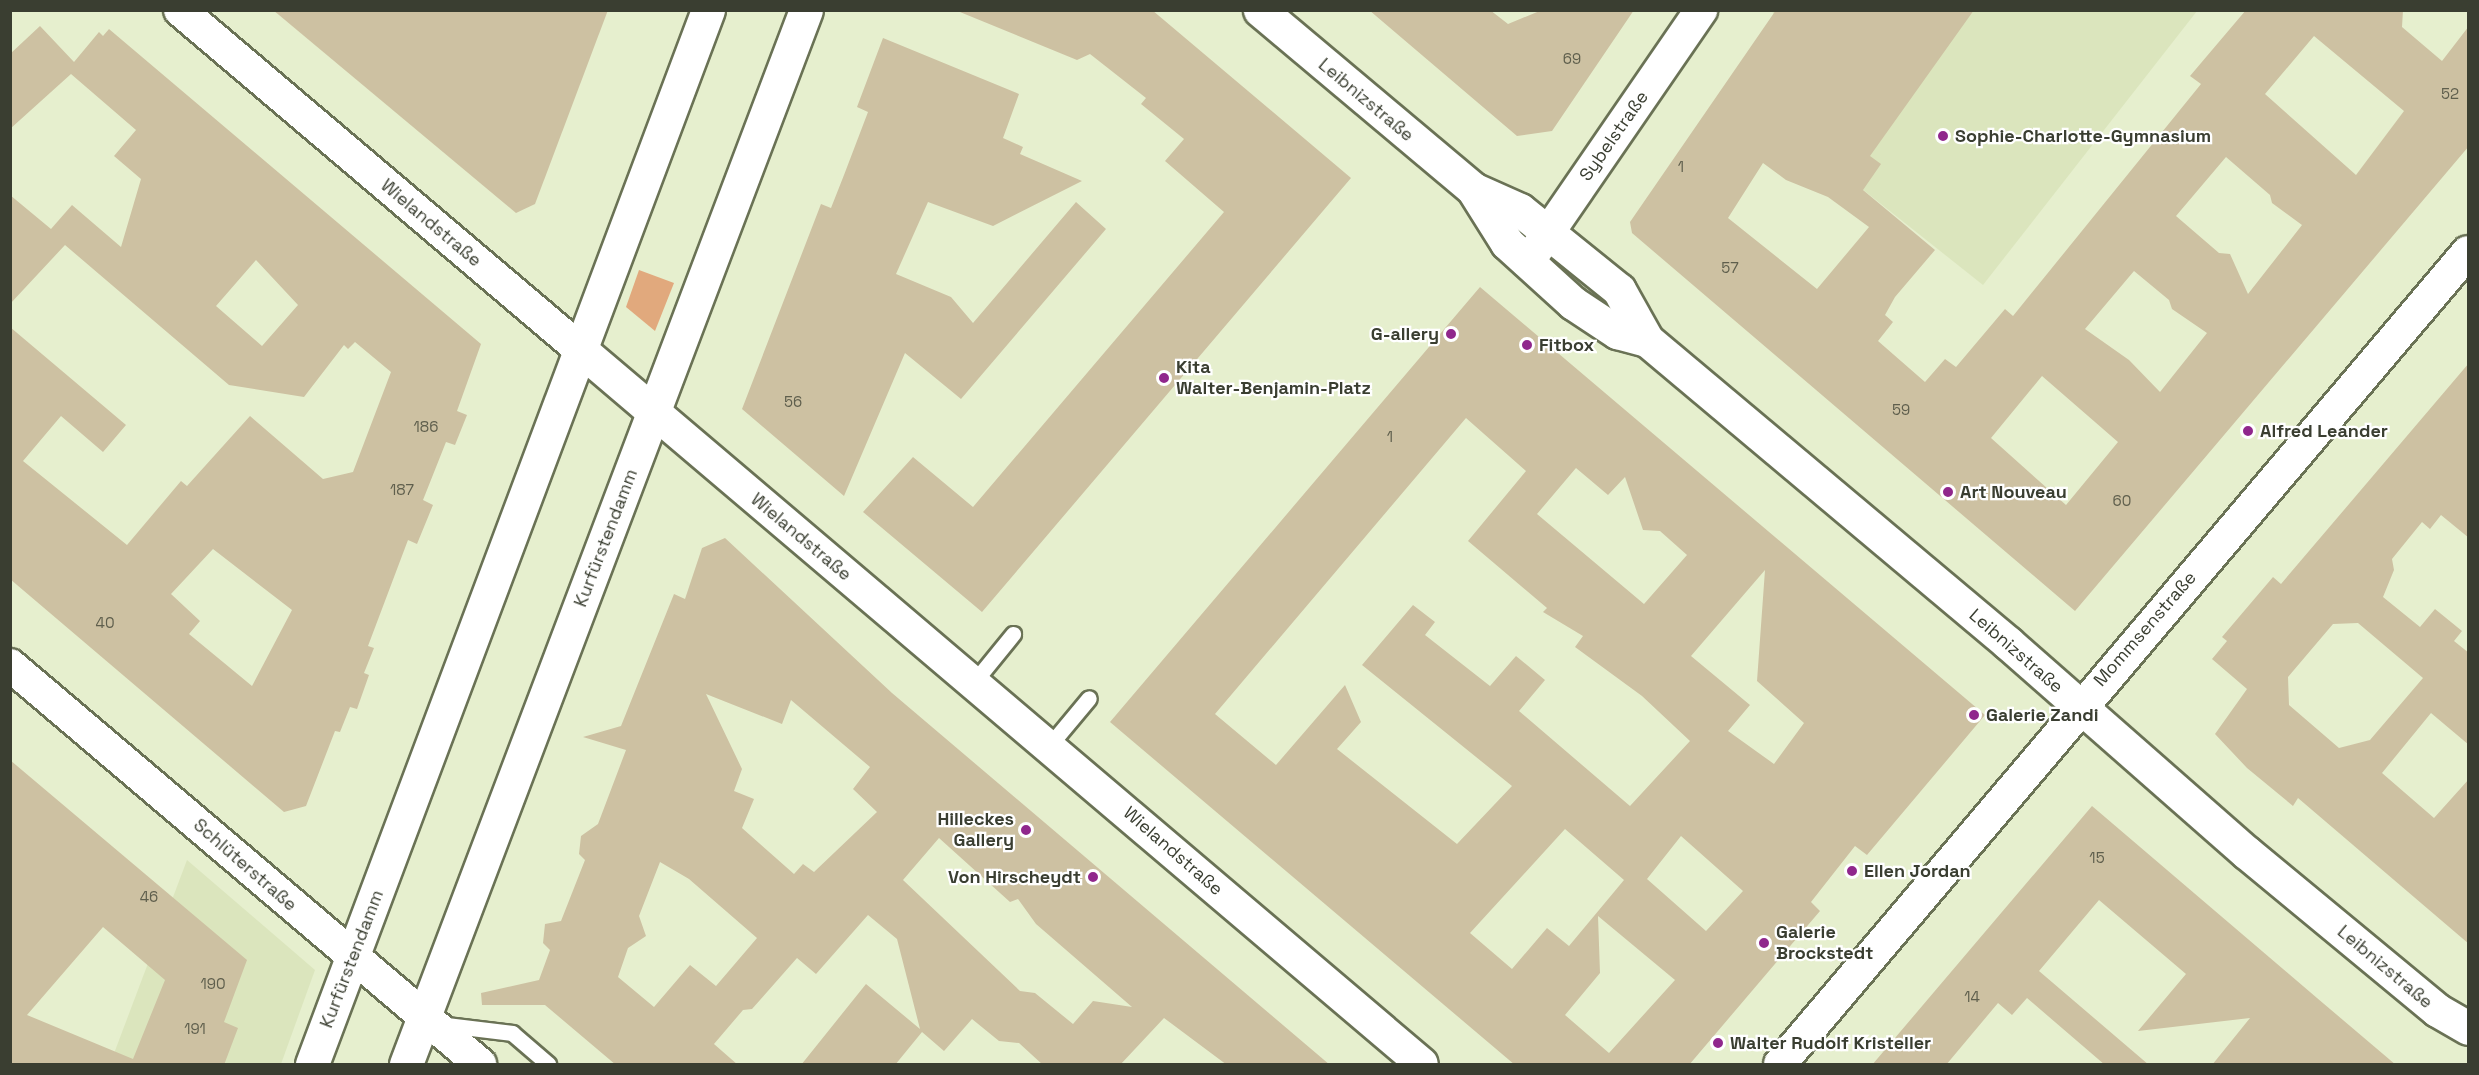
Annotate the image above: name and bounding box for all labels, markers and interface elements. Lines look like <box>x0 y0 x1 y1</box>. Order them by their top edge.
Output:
house number: 69 <box>1563 50 1581 68</box>
street label: Leibnizstraße <box>1314 54 1418 146</box>
house number: 52 <box>2441 85 2459 103</box>
street label: Sybelstraße <box>1575 87 1653 185</box>
place label: Sophie-Charlotte-Gymnasium <box>1955 125 2211 147</box>
marker: Sophie-Charlotte-Gymnasium <box>1936 129 1950 143</box>
house number: 1 <box>1678 158 1684 176</box>
street label: Wielandstraße <box>376 175 486 271</box>
house number: 57 <box>1721 259 1739 277</box>
place label: G-allery <box>1371 323 1439 345</box>
marker: G-allery <box>1444 327 1458 341</box>
place label: Fitbox <box>1539 334 1594 356</box>
marker: Fitbox <box>1520 338 1534 352</box>
place label: Kita Walter-Benjamin-Platz <box>1176 357 1371 400</box>
marker: Kita Walter-Benjamin-Platz <box>1157 371 1171 385</box>
house number: 56 <box>784 393 802 411</box>
house number: 59 <box>1892 401 1910 419</box>
house number: 186 <box>414 418 438 436</box>
place label: Alfred Leander <box>2260 420 2388 442</box>
marker: Alfred Leander <box>2241 424 2255 438</box>
house number: 1 <box>1387 428 1393 446</box>
street label: Kurfürstendamm <box>570 466 642 610</box>
house number: 187 <box>390 481 414 499</box>
place label: Art Nouveau <box>1960 481 2067 503</box>
marker: Art Nouveau <box>1941 485 1955 499</box>
street label: Wielandstraße <box>746 489 856 585</box>
house number: 60 <box>2113 492 2131 510</box>
street label: Mommsenstraße <box>2089 567 2201 691</box>
street label: Leibnizstraße <box>1965 604 2067 698</box>
house number: 40 <box>96 614 114 632</box>
place label: Galerie Zandi <box>1986 704 2098 726</box>
marker: Galerie Zandi <box>1967 708 1981 722</box>
street label: Wielandstraße <box>1119 802 1227 900</box>
place label: Hilleckes Gallery <box>937 809 1014 852</box>
street label: Schlüterstraße <box>189 814 301 916</box>
marker: Hilleckes Gallery <box>1019 823 1033 837</box>
house number: 15 <box>2089 849 2105 867</box>
place label: Ellen Jordan <box>1864 860 1971 882</box>
marker: Ellen Jordan <box>1845 864 1859 878</box>
place label: Von Hirscheydt <box>948 866 1081 888</box>
marker: Von Hirscheydt <box>1086 870 1100 884</box>
street label: Kurfürstendamm <box>316 887 388 1031</box>
house number: 46 <box>140 888 158 906</box>
street label: Leibnizstraße <box>2333 921 2437 1013</box>
place label: Galerie Brockstedt <box>1776 922 1873 964</box>
marker: Galerie Brockstedt <box>1757 936 1771 950</box>
house number: 190 <box>200 975 226 993</box>
house number: 14 <box>1964 988 1980 1006</box>
house number: 191 <box>184 1020 206 1038</box>
place label: Walter Rudolf Kristeller <box>1730 1032 1931 1054</box>
marker: Walter Rudolf Kristeller <box>1711 1036 1725 1050</box>

